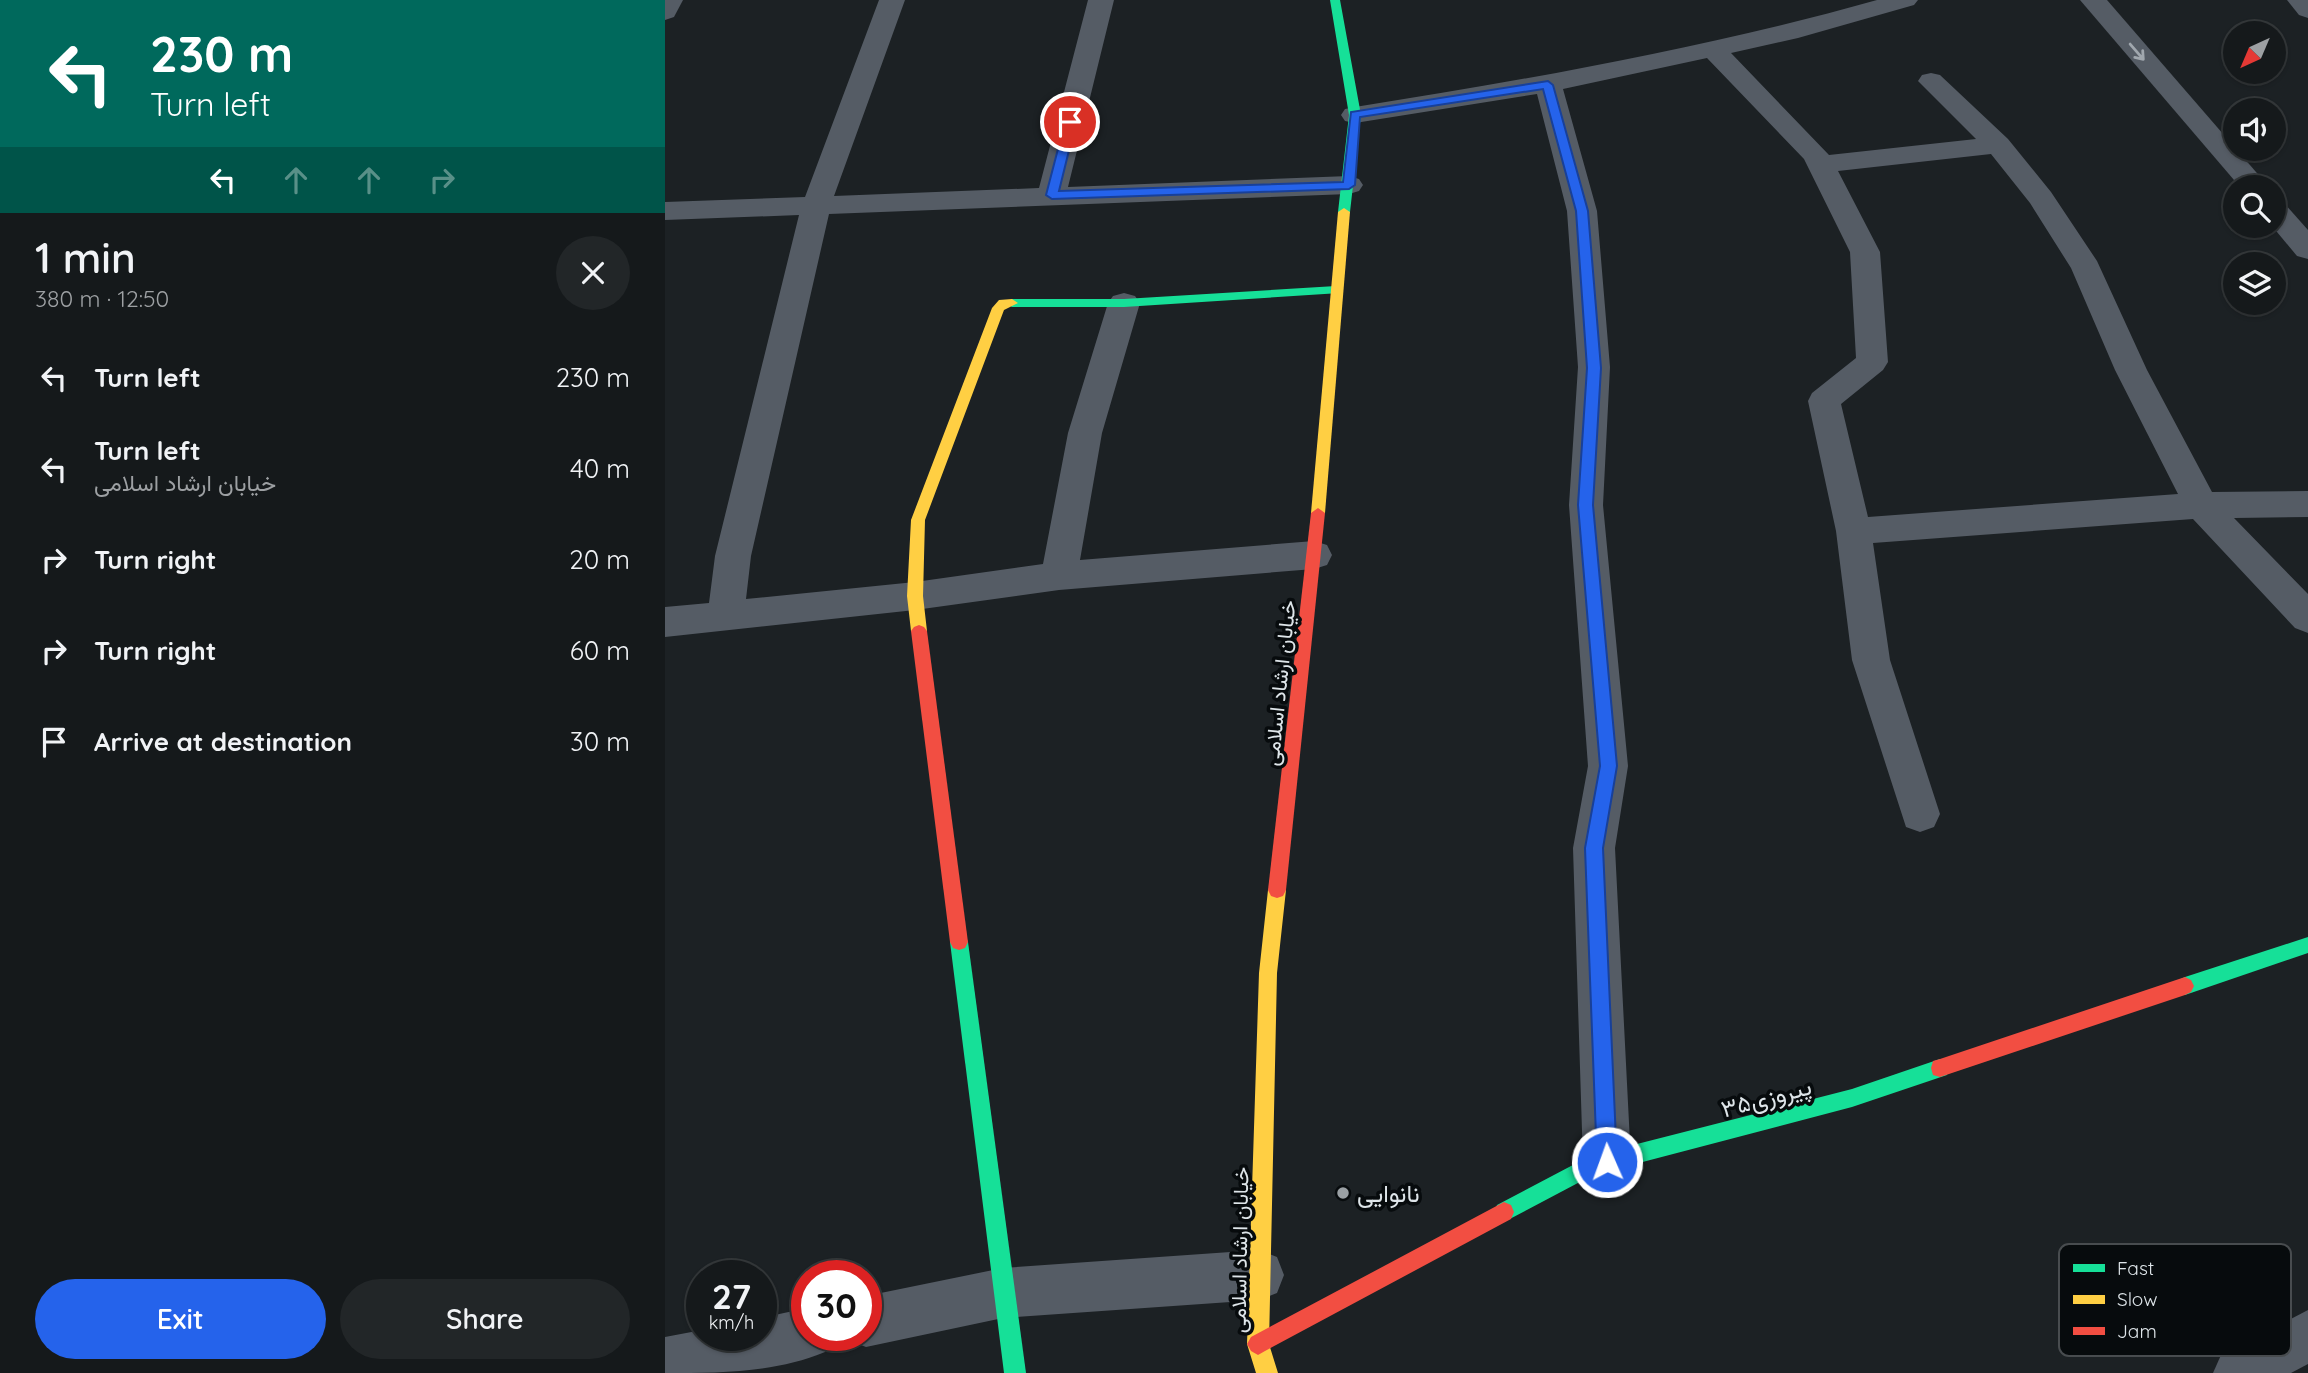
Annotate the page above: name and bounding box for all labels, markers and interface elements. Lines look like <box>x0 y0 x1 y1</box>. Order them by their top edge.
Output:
north arrow <box>2223 21 2285 84</box>
map controls <box>2223 21 2286 315</box>
text: 230 m <box>150 23 293 84</box>
icon: left <box>35 28 126 119</box>
one-way arrow <box>2129 42 2145 60</box>
text: Turn left <box>150 84 271 124</box>
pin <box>1040 92 1100 152</box>
button: sound <box>2223 98 2286 161</box>
icon: arrive <box>1051 103 1089 141</box>
icon: left <box>204 161 242 199</box>
icon: ahead <box>277 161 315 199</box>
icon: ahead <box>350 161 388 199</box>
icon: right <box>423 161 461 199</box>
button: search <box>2223 175 2286 238</box>
text: 1 min <box>35 231 136 284</box>
button: close <box>556 236 630 310</box>
button: layers <box>2223 252 2286 315</box>
text: 380 m · 12:50 <box>35 284 169 313</box>
icon: left <box>35 359 73 397</box>
text: Turn left <box>94 361 201 394</box>
text: 230 m <box>556 361 630 394</box>
text: Turn left <box>94 434 201 467</box>
icon: left <box>35 450 73 488</box>
text: 40 m <box>570 452 630 485</box>
text: خیابان ارشاد اسلامی <box>94 468 276 497</box>
icon: right <box>35 541 73 579</box>
text: Turn right <box>94 543 216 576</box>
text: 20 m <box>569 543 630 576</box>
street label: خیابان ارشاد اسلامی <box>1257 599 1302 767</box>
icon: right <box>35 632 73 670</box>
text: Turn right <box>94 634 216 667</box>
text: 60 m <box>570 634 630 667</box>
icon: arrive <box>35 723 73 761</box>
text: Arrive at destination <box>94 725 352 758</box>
text: 30 m <box>570 725 630 758</box>
street label: پیروزی۳۵ <box>1717 1071 1815 1125</box>
position arrow <box>1570 1125 1644 1199</box>
street label: خیابان ارشاد اسلامی <box>1225 1167 1254 1333</box>
place label: نانوایی <box>1357 1178 1420 1209</box>
marker: نانوایی <box>1335 1185 1351 1201</box>
legend <box>2059 1244 2291 1356</box>
text: Fast <box>2117 1256 2154 1280</box>
speed limit sign: 30 <box>791 1260 882 1351</box>
text: 27 <box>712 1274 751 1318</box>
button: Exit <box>35 1279 326 1359</box>
button: Share <box>340 1279 630 1359</box>
text: Slow <box>2117 1287 2158 1311</box>
text: km/h <box>709 1311 754 1334</box>
text: Jam <box>2117 1319 2157 1343</box>

